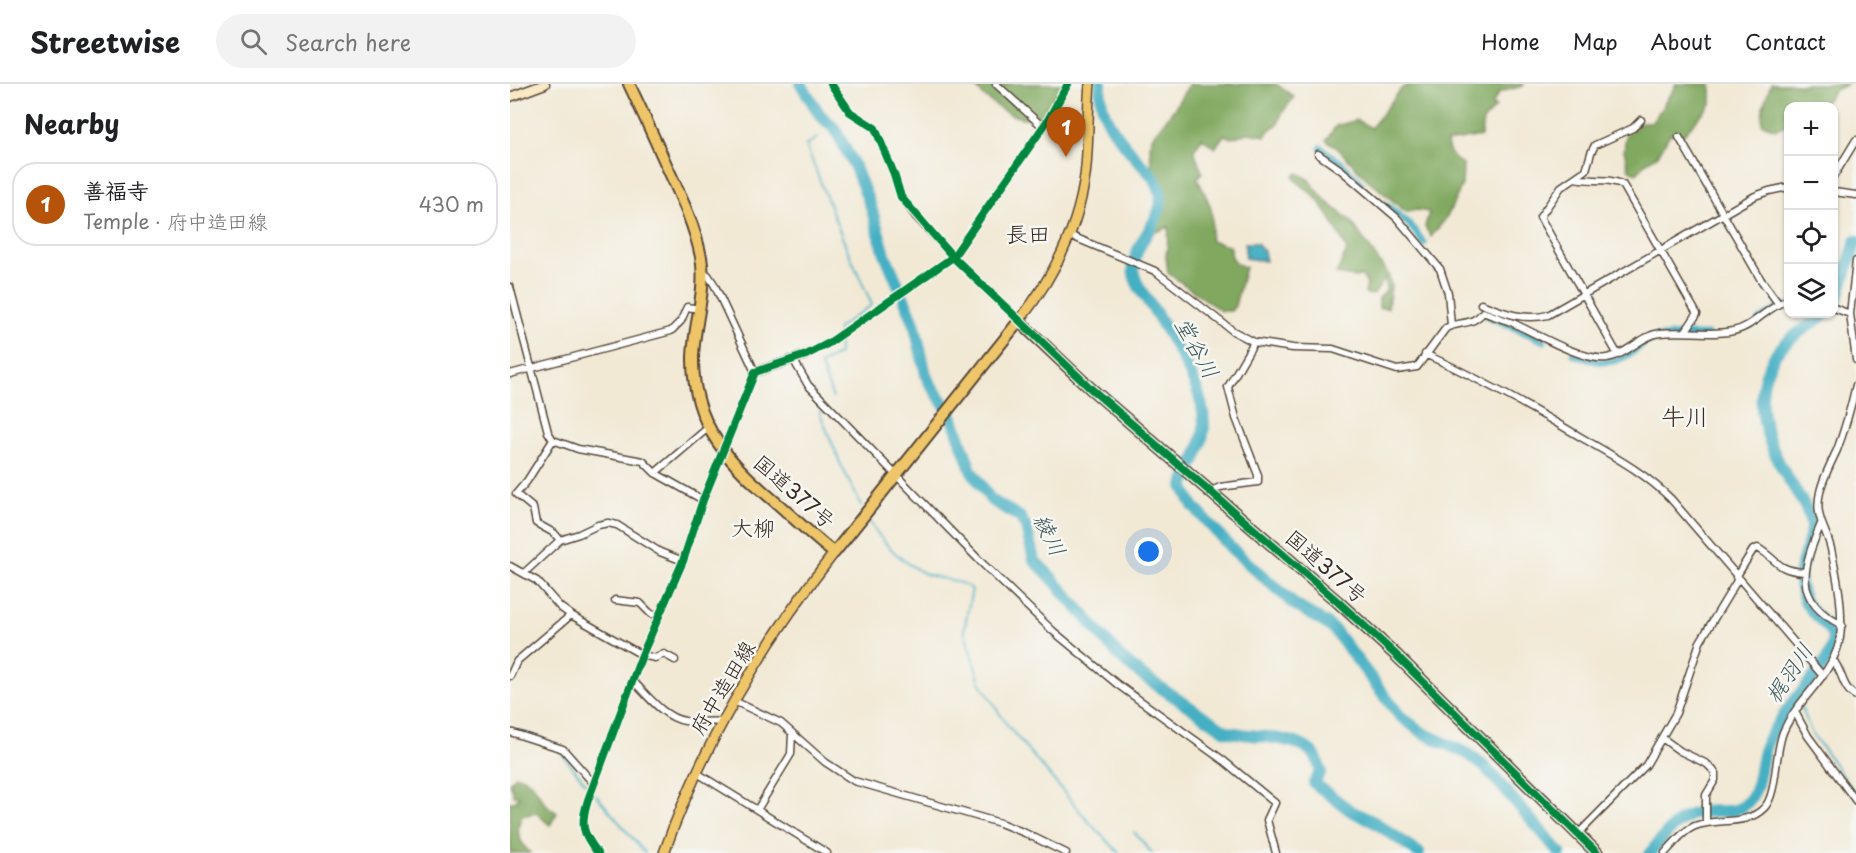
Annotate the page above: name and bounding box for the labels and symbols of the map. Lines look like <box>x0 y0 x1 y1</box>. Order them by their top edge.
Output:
pin: 1 <box>1046 107 1086 157</box>
district label: 長田 <box>1006 216 1050 249</box>
water label: 堂谷川 <box>1168 310 1229 384</box>
district label: 牛川 <box>1661 397 1709 433</box>
street label: 国道377号 <box>747 446 843 535</box>
water label: 綾川 <box>1027 507 1076 561</box>
district label: 大柳 <box>731 510 775 543</box>
street label: 国道377号 <box>1279 521 1375 610</box>
your location <box>1134 537 1163 566</box>
street label: 府中造田線 <box>681 634 762 740</box>
water label: 梶羽川 <box>1756 636 1820 709</box>

